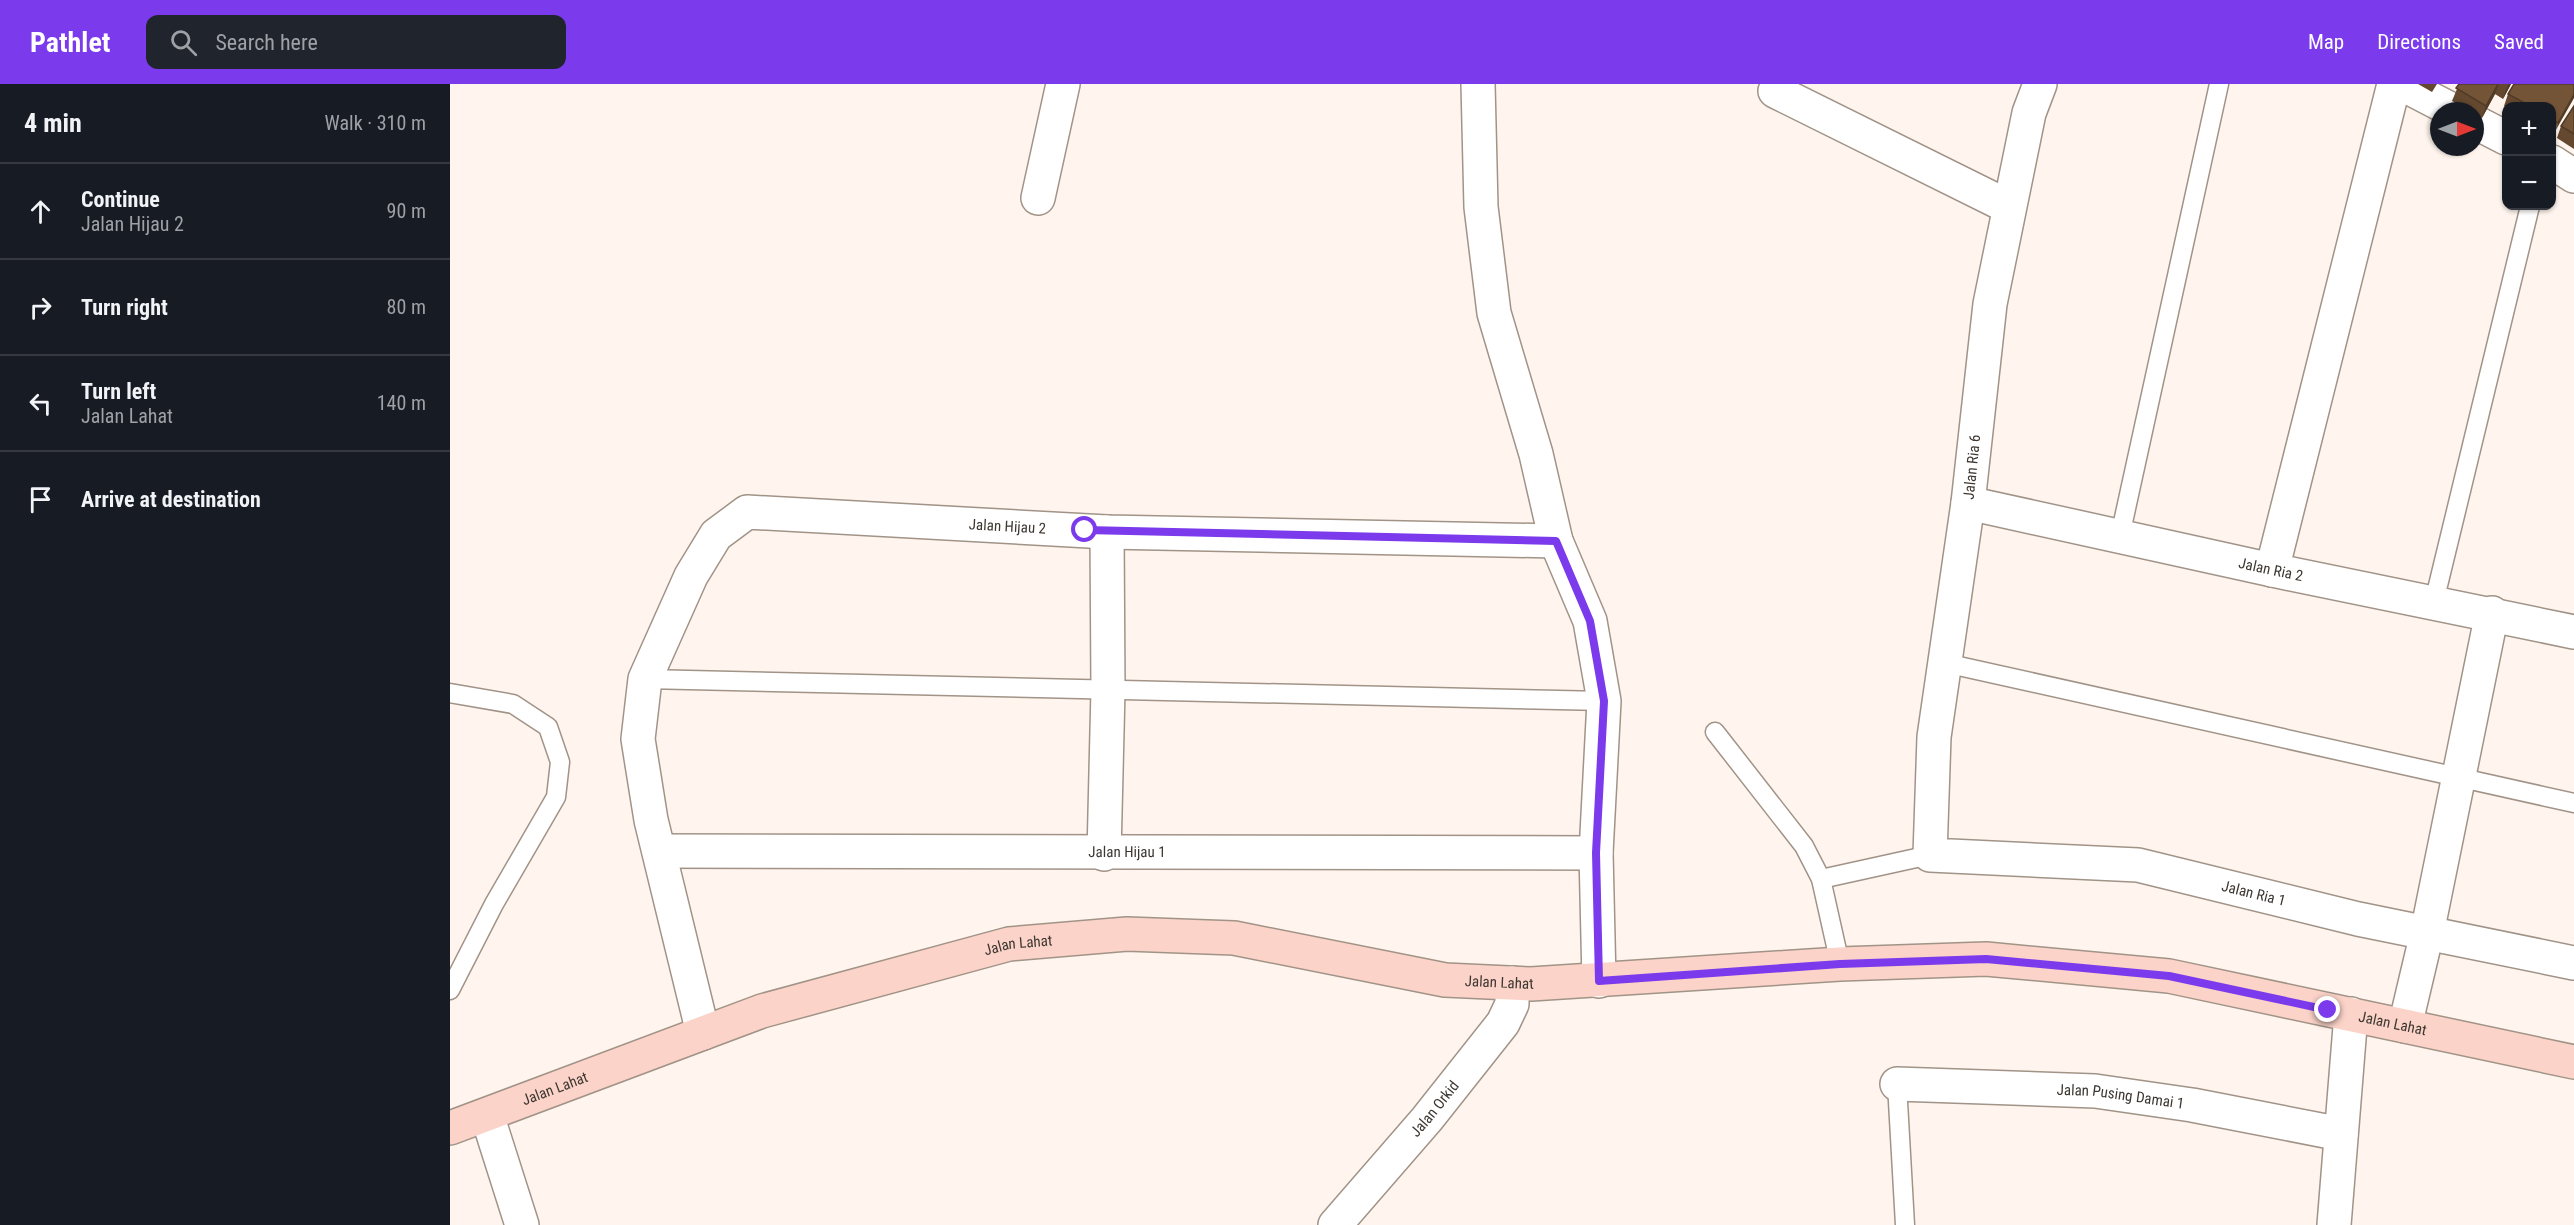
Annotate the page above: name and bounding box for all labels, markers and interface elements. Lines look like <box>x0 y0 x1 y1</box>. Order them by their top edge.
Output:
search box <box>146 15 566 69</box>
text: Pathlet <box>30 26 110 59</box>
icon: search <box>167 26 200 59</box>
text: Search here <box>215 30 318 55</box>
text: Map <box>2308 30 2344 54</box>
text: Directions <box>2377 30 2461 54</box>
text: Saved <box>2494 30 2544 54</box>
north arrow <box>2430 102 2484 156</box>
map controls <box>2502 102 2556 210</box>
button: + <box>2502 102 2556 156</box>
text: 4 min <box>24 108 82 138</box>
text: Walk · 310 m <box>325 111 426 135</box>
button: − <box>2502 156 2556 210</box>
text: Continue <box>81 187 160 212</box>
icon: ahead <box>24 195 57 228</box>
text: 90 m <box>387 199 426 223</box>
text: Jalan Hijau 2 <box>81 212 184 236</box>
icon: right <box>24 291 57 324</box>
text: Turn right <box>81 295 168 320</box>
text: 80 m <box>387 295 426 319</box>
text: Turn left <box>81 379 156 404</box>
icon: left <box>24 387 57 420</box>
text: 140 m <box>377 391 426 415</box>
text: Jalan Lahat <box>81 404 173 428</box>
street label: Jalan Ria 6 <box>1960 434 1984 500</box>
icon: arrive <box>24 483 57 516</box>
text: Arrive at destination <box>81 487 261 512</box>
street label: Jalan Hijau 2 <box>968 515 1047 538</box>
route start <box>1071 516 1097 542</box>
street label: Jalan Ria 2 <box>2237 554 2305 585</box>
street label: Jalan Hijau 1 <box>1088 843 1166 861</box>
street label: Jalan Ria 1 <box>2220 877 2287 910</box>
street label: Jalan Lahat <box>982 931 1053 959</box>
street label: Jalan Lahat <box>1464 972 1534 993</box>
route end <box>2314 996 2340 1022</box>
street label: Jalan Lahat <box>2357 1008 2428 1039</box>
street label: Jalan Lahat <box>519 1068 590 1109</box>
street label: Jalan Orkid <box>1407 1077 1463 1141</box>
street label: Jalan Pusing Damai 1 <box>2056 1081 2185 1113</box>

